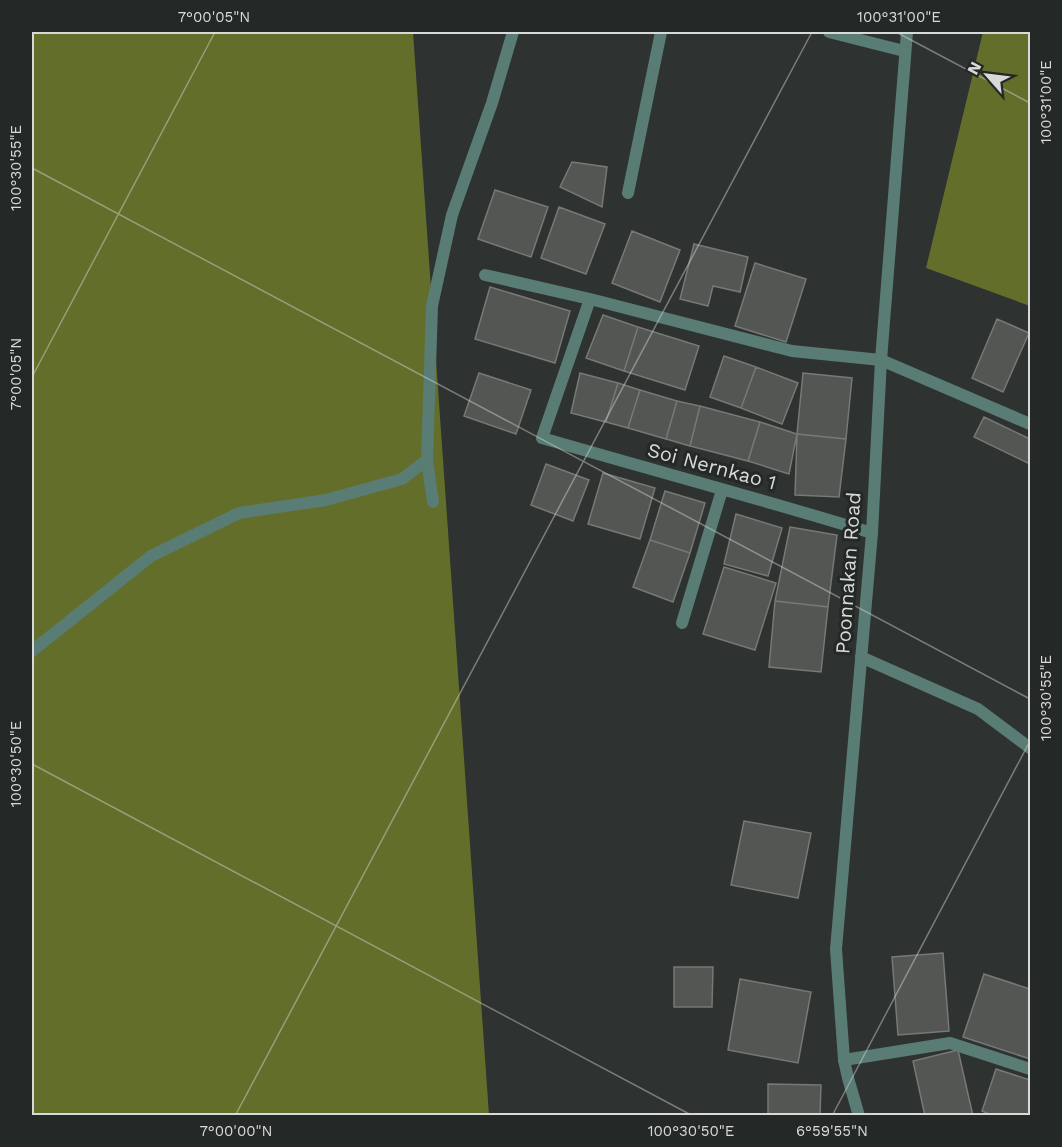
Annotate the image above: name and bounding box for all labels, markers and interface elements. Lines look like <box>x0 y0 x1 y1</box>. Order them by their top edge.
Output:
text: 7°00'05"N <box>178 8 250 26</box>
text: 100°31'00"E <box>857 8 941 26</box>
north arrow <box>957 45 1017 105</box>
text: N <box>963 58 985 78</box>
text: 100°31'00"E <box>1037 60 1055 144</box>
text: 100°30'55"E <box>7 125 25 211</box>
text: 7°00'05"N <box>7 338 25 410</box>
street label: Soi Nernkao 1 <box>645 437 779 495</box>
street label: Poonnakan Road <box>830 491 866 655</box>
text: 100°30'55"E <box>1037 655 1055 741</box>
text: 100°30'50"E <box>7 721 25 807</box>
text: 7°00'00"N <box>199 1122 273 1140</box>
text: 100°30'50"E <box>648 1122 734 1140</box>
text: 6°59'55"N <box>796 1122 868 1140</box>

